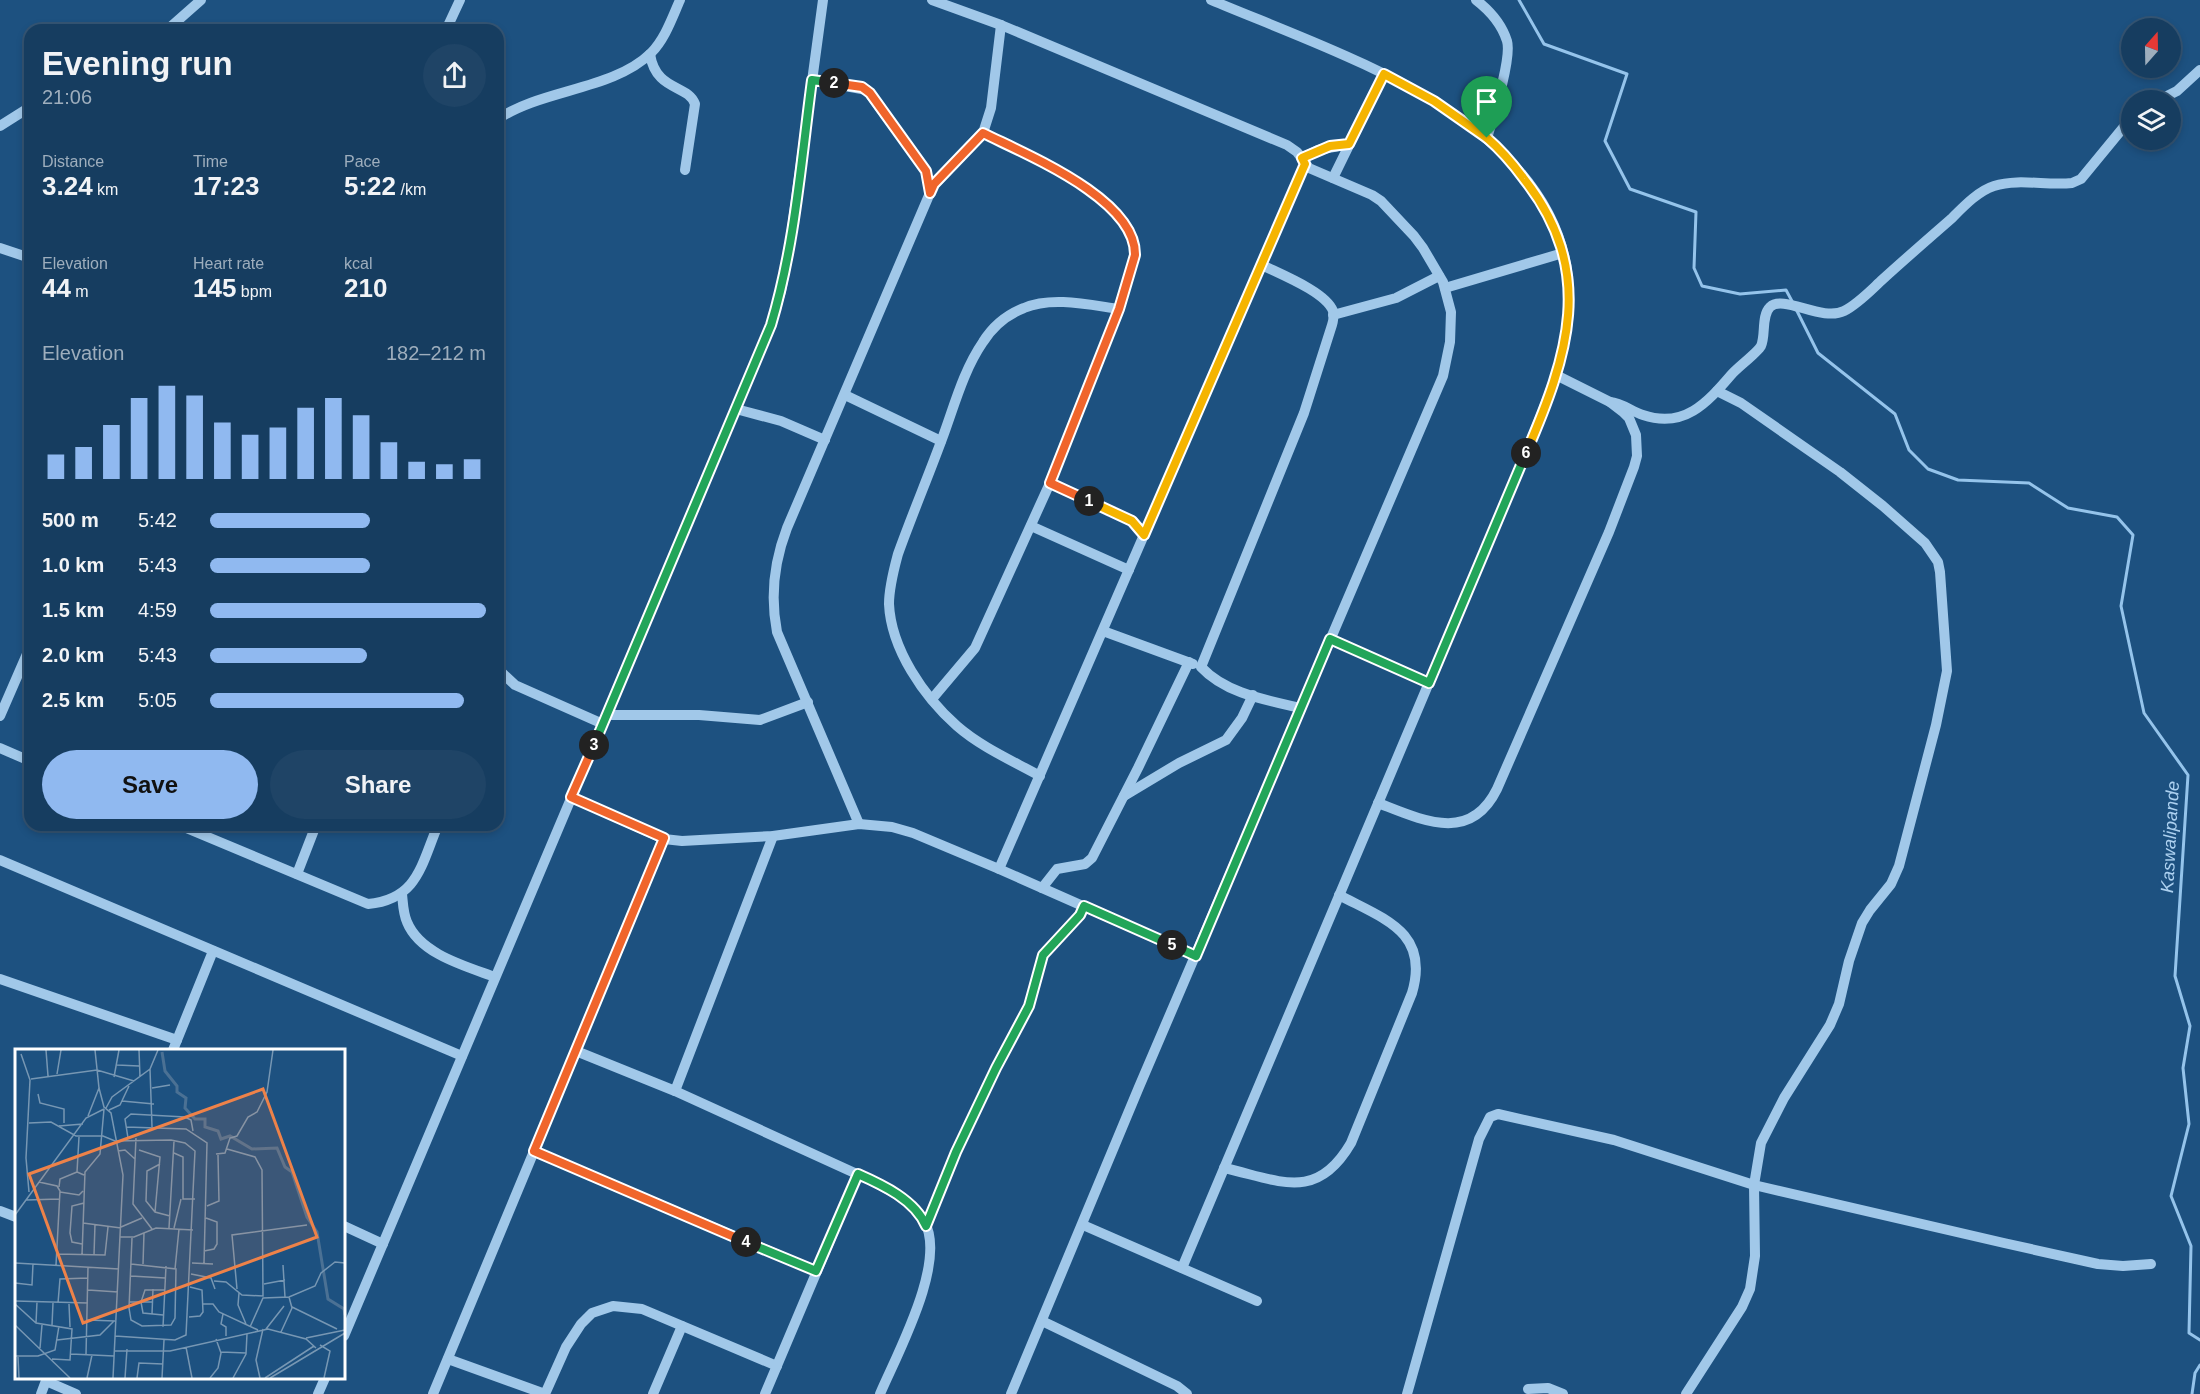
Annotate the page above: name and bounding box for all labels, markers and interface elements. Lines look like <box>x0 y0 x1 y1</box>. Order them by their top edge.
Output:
north arrow <box>2121 18 2181 78</box>
map controls <box>2121 18 2181 150</box>
button: share <box>423 44 486 107</box>
text: Evening run <box>42 45 233 82</box>
pin: 2 <box>819 68 849 98</box>
text: 2 <box>830 74 838 91</box>
pin <box>1461 76 1512 138</box>
icon: arrive <box>1470 85 1503 118</box>
text: 21:06 <box>42 86 92 108</box>
button: layers <box>2121 90 2181 150</box>
text: Distance <box>42 153 104 170</box>
text: Time <box>193 153 228 170</box>
text: Pace <box>344 153 380 170</box>
text: 3.24 <box>42 171 93 201</box>
text: 17:23 <box>193 171 260 201</box>
text: 5:22 <box>344 171 396 201</box>
text: km <box>93 181 118 198</box>
text: /km <box>396 181 426 198</box>
text: Elevation <box>42 255 108 272</box>
text: Heart rate <box>193 255 264 272</box>
text: kcal <box>344 255 372 272</box>
text: 44 <box>42 273 71 303</box>
text: 145 <box>193 273 236 303</box>
text: 210 <box>344 273 387 303</box>
text: m <box>71 283 89 300</box>
text: bpm <box>236 283 272 300</box>
text: Elevation <box>42 342 124 364</box>
text: 182–212 m <box>386 342 486 364</box>
pin: 6 <box>1511 438 1541 468</box>
text: 6 <box>1522 444 1530 461</box>
pin: 1 <box>1074 486 1104 516</box>
text: 1 <box>1085 492 1093 509</box>
text: 500 m <box>42 509 99 531</box>
text: 5:42 <box>138 509 177 531</box>
text: 1.0 km <box>42 554 104 576</box>
text: 5:43 <box>138 554 177 576</box>
text: 1.5 km <box>42 599 104 621</box>
text: 4:59 <box>138 599 177 621</box>
text: 2.0 km <box>42 644 104 666</box>
text: 5:43 <box>138 644 177 666</box>
text: 2.5 km <box>42 689 104 711</box>
text: 5:05 <box>138 689 177 711</box>
pin: 3 <box>579 730 609 760</box>
text: 3 <box>590 736 598 753</box>
button: Save <box>42 750 258 819</box>
button: Share <box>270 750 486 819</box>
water label: Kaswalipande <box>2157 781 2183 893</box>
pin: 5 <box>1157 930 1187 960</box>
text: 5 <box>1168 936 1176 953</box>
inset map <box>15 1049 345 1379</box>
pin: 4 <box>731 1227 761 1257</box>
text: 4 <box>742 1233 750 1250</box>

